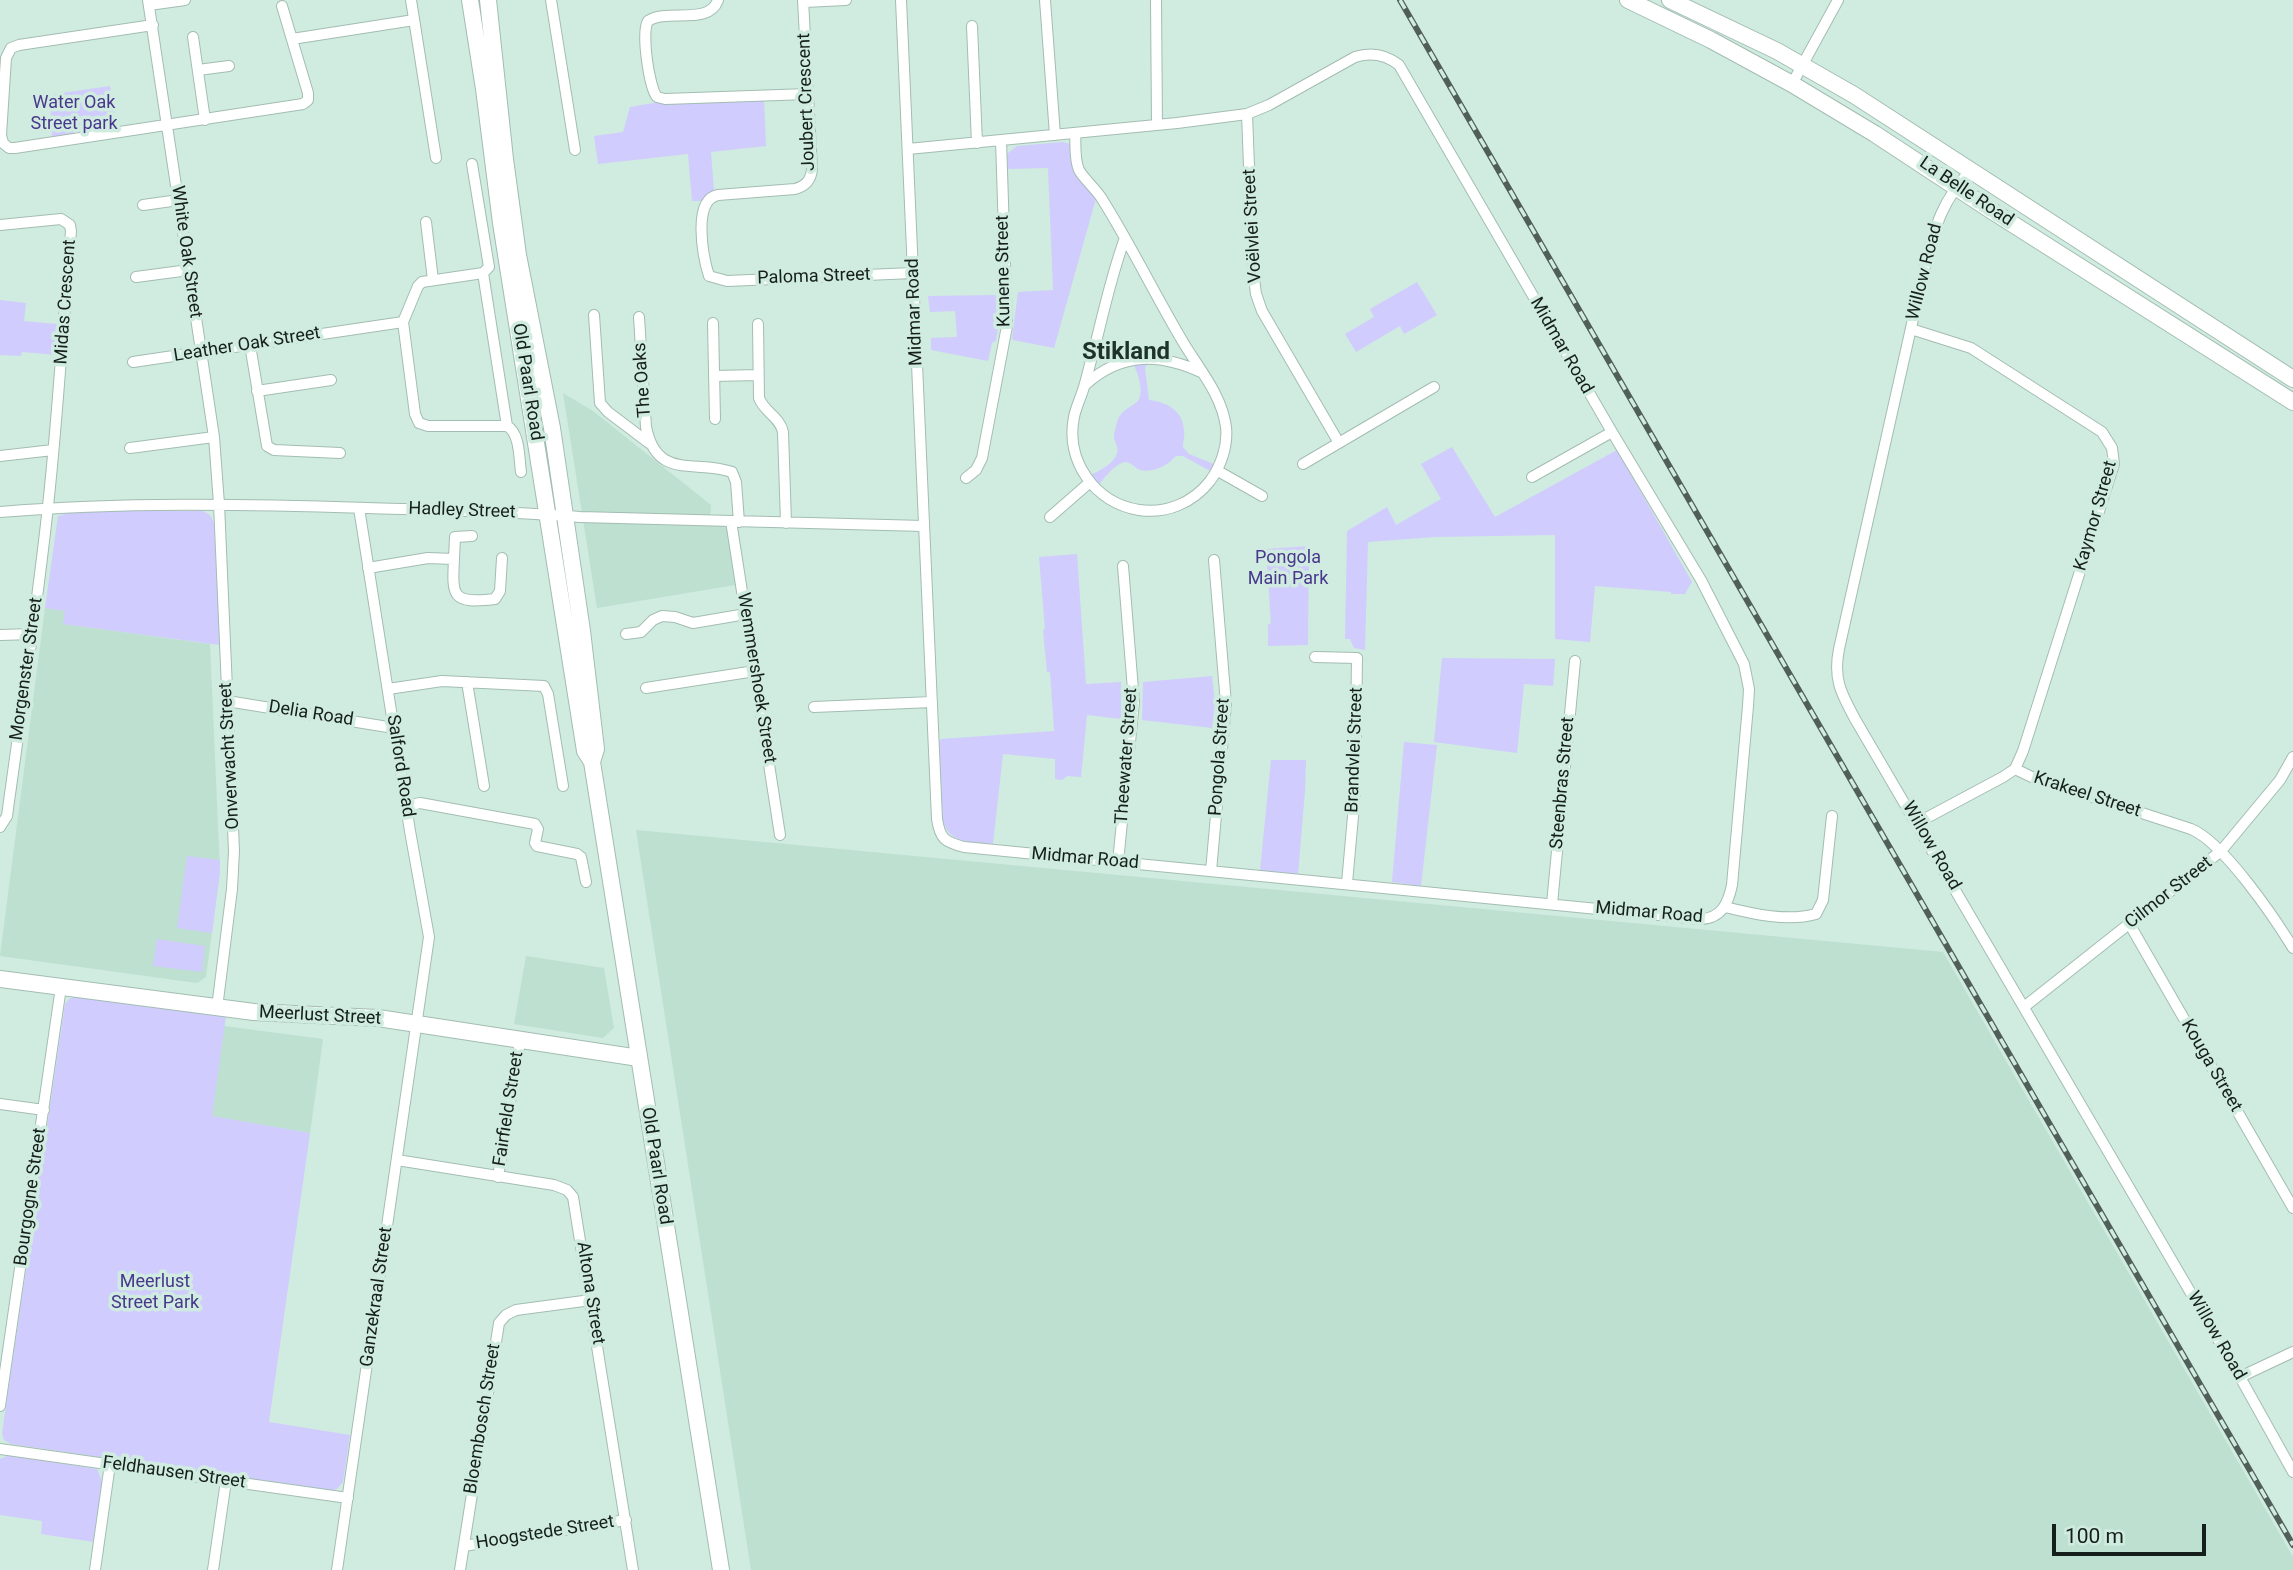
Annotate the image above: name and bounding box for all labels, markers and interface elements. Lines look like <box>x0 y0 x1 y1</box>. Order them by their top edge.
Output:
street label: Joubert Crescent <box>794 33 820 171</box>
park label: Water Oak Street park <box>30 92 118 134</box>
street label: La Belle Road <box>1915 153 2017 231</box>
street label: Voëlvlei Street <box>1239 168 1267 284</box>
street label: White Oak Street <box>166 184 206 320</box>
street label: Kunene Street <box>992 215 1016 327</box>
street label: Willow Road <box>1903 222 1947 322</box>
street label: Midas Crescent <box>51 239 81 365</box>
street label: Midmar Road <box>902 258 928 366</box>
street label: Paloma Street <box>757 264 871 290</box>
street label: Midmar Road <box>1525 294 1597 398</box>
street label: Old Paarl Road <box>507 322 547 442</box>
street label: Leather Oak Street <box>172 323 322 367</box>
district label: Stikland <box>1082 339 1170 367</box>
street label: The Oaks <box>630 342 656 418</box>
street label: Kaymor Street <box>2070 458 2122 574</box>
street label: Hadley Street <box>408 498 516 524</box>
park label: Pongola Main Park <box>1248 547 1328 590</box>
street label: Wemmershoek Street <box>732 591 780 765</box>
street label: Morgenster Street <box>6 596 48 742</box>
street label: Onverwacht Street <box>215 682 245 830</box>
street label: Theewater Street <box>1111 687 1143 825</box>
street label: Brandvlei Street <box>1342 687 1368 813</box>
street label: Delia Road <box>267 697 355 731</box>
street label: Pongola Street <box>1205 697 1235 817</box>
street label: Salford Road <box>381 713 419 819</box>
street label: Steenbras Street <box>1546 716 1580 850</box>
street label: Krakeel Street <box>2031 768 2143 822</box>
street label: Willow Road <box>1897 798 1965 894</box>
street label: Midmar Road <box>1030 844 1140 874</box>
street label: Cilmor Street <box>2121 852 2217 934</box>
street label: Midmar Road <box>1594 898 1704 928</box>
street label: Meerlust Street <box>258 1002 382 1030</box>
street label: Kouga Street <box>2176 1016 2246 1116</box>
street label: Fairfield Street <box>489 1050 529 1168</box>
street label: Old Paarl Road <box>636 1106 676 1226</box>
street label: Bourgogne Street <box>11 1127 51 1267</box>
street label: Ganzekraal Street <box>356 1226 398 1368</box>
street label: Altona Street <box>571 1240 609 1346</box>
park label: Meerlust Street Park <box>111 1271 199 1314</box>
street label: Willow Road <box>2182 1288 2250 1384</box>
street label: Bloembosch Street <box>460 1342 506 1496</box>
street label: Feldhausen Street <box>101 1452 247 1494</box>
scale bar <box>2055 1510 2209 1554</box>
street label: Hoogstede Street <box>474 1511 616 1555</box>
text: 100 m <box>2065 1524 2124 1548</box>

